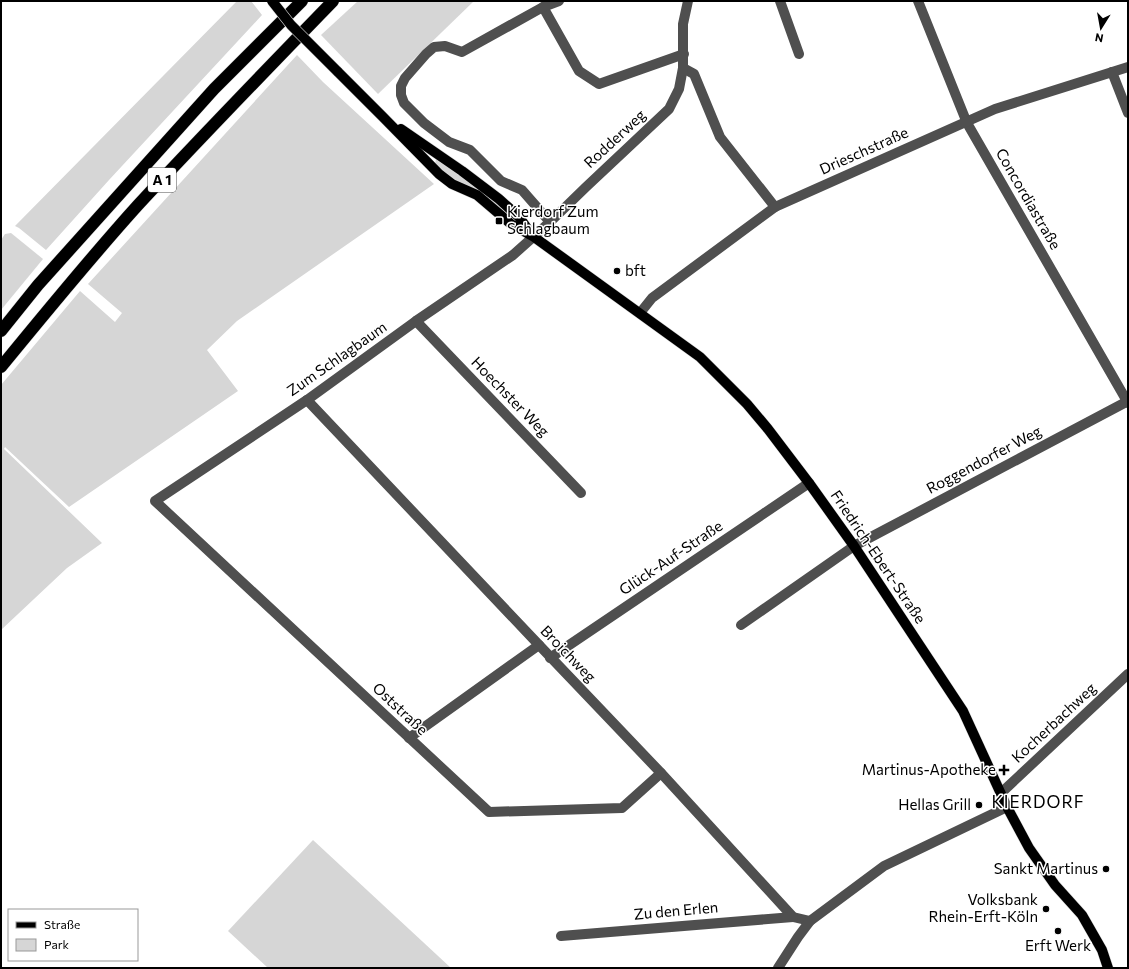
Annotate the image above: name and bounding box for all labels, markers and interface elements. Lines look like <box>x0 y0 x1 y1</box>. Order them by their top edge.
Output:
north arrow <box>1081 8 1121 48</box>
text: N <box>1094 31 1104 45</box>
street label: Rodderweg <box>580 105 649 171</box>
street label: Drieschstraße <box>816 122 911 178</box>
street label: Concordiastraße <box>993 145 1065 252</box>
road number: A 1 <box>148 168 176 192</box>
place label: Kierdorf Zum Schlagbaum <box>507 202 599 237</box>
marker: Kierdorf Zum Schlagbaum <box>494 216 504 226</box>
place label: bft <box>625 261 646 279</box>
marker: bft <box>612 266 622 276</box>
street label: Zum Schlagbaum <box>283 317 390 399</box>
street label: Hoechster Weg <box>468 353 553 440</box>
street label: Roggendorfer Weg <box>923 421 1044 497</box>
street label: Friedrich-Ebert-Straße <box>828 486 930 626</box>
street label: Glück-Auf-Straße <box>615 516 725 598</box>
street label: Broichweg <box>537 621 600 685</box>
street label: Oststraße <box>369 678 432 738</box>
street label: Kocherbachweg <box>1007 679 1099 766</box>
place label: Martinus-Apotheke <box>862 760 996 778</box>
marker: Martinus-Apotheke <box>999 765 1009 775</box>
district label: KIERDORF <box>991 791 1085 812</box>
place label: Hellas Grill <box>898 795 971 813</box>
marker: Hellas Grill <box>974 800 984 810</box>
place label: Sankt Martinus <box>994 859 1098 877</box>
marker: Sankt Martinus <box>1101 864 1111 874</box>
place label: Volksbank Rhein-Erft-Köln <box>928 890 1038 925</box>
street label: Zu den Erlen <box>633 897 719 923</box>
marker: Volksbank Rhein-Erft-Köln <box>1041 904 1051 914</box>
legend <box>8 909 138 961</box>
text: Straße <box>44 917 80 931</box>
marker: Erft Werk <box>1053 926 1063 936</box>
place label: Erft Werk <box>1025 936 1091 954</box>
text: Park <box>44 937 70 951</box>

